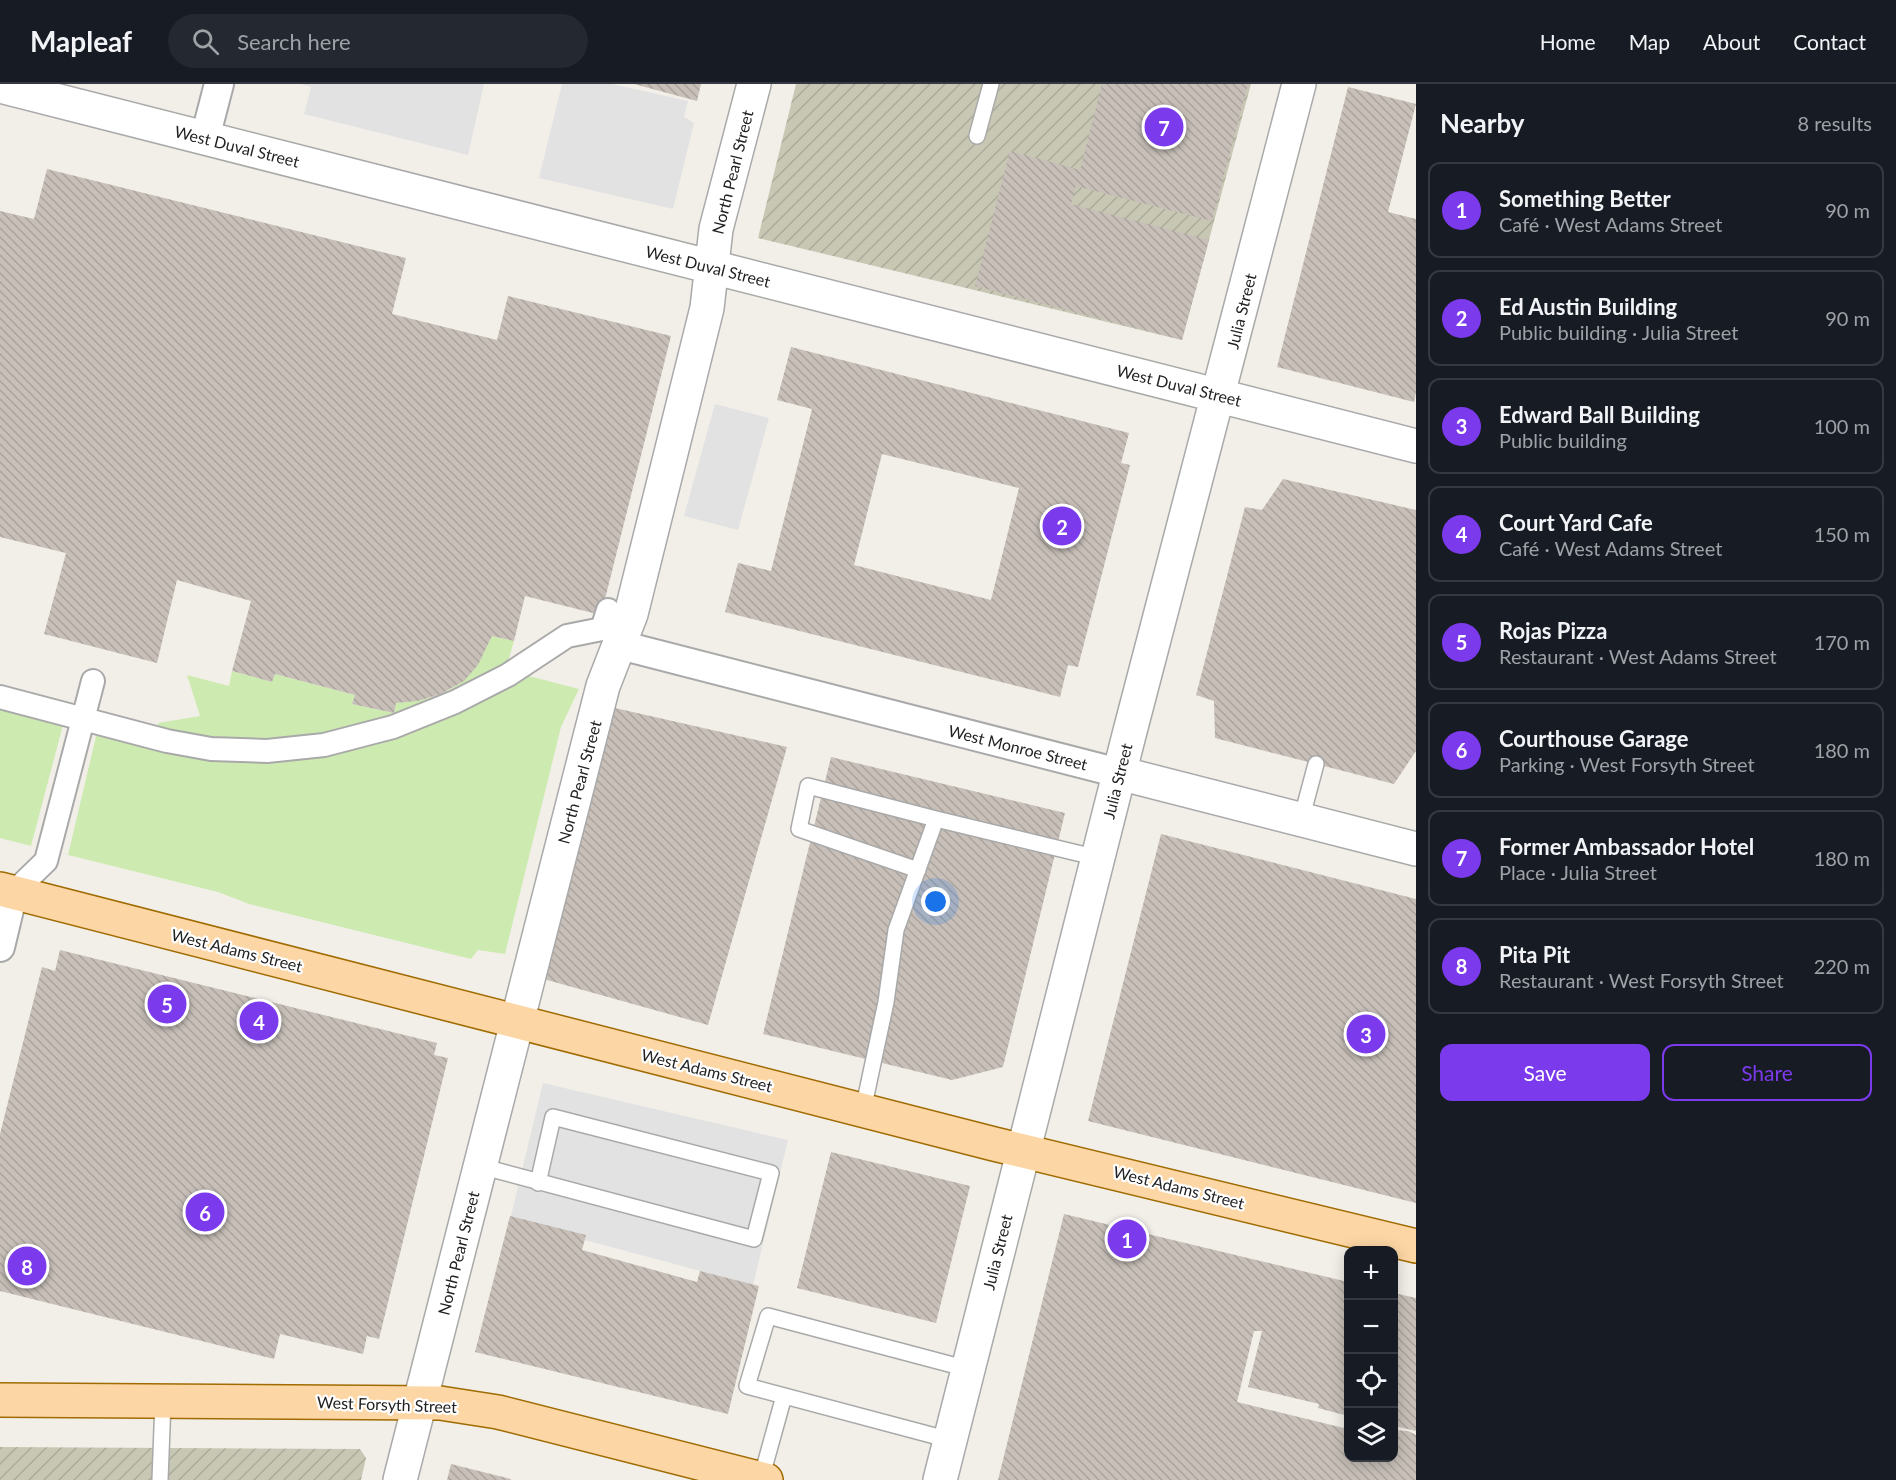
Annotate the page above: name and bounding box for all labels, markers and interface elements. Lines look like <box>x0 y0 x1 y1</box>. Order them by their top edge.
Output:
search box <box>168 14 588 68</box>
text: Mapleaf <box>30 24 132 58</box>
icon: search <box>189 25 222 58</box>
text: Search here <box>237 28 351 55</box>
text: Home <box>1540 29 1596 54</box>
text: Map <box>1629 29 1670 54</box>
text: About <box>1703 29 1760 54</box>
text: Contact <box>1793 29 1866 54</box>
pin: 7 <box>1144 104 1184 150</box>
text: Nearby <box>1440 107 1525 139</box>
street label: North Pearl Street <box>707 108 757 236</box>
text: 8 results <box>1797 111 1872 135</box>
street label: West Duval Street <box>173 121 302 171</box>
text: Something Better <box>1499 185 1671 212</box>
text: 1 <box>1456 198 1467 222</box>
text: 90 m <box>1825 198 1870 222</box>
text: Café · West Adams Street <box>1499 212 1722 236</box>
street label: West Duval Street <box>644 241 773 291</box>
street label: Julia Street <box>1222 271 1260 351</box>
text: Ed Austin Building <box>1499 293 1677 320</box>
text: 2 <box>1456 306 1467 330</box>
text: 90 m <box>1825 306 1870 330</box>
text: Public building · Julia Street <box>1499 320 1738 344</box>
street label: West Duval Street <box>1115 360 1244 410</box>
text: Edward Ball Building <box>1499 401 1700 428</box>
text: 3 <box>1456 414 1467 438</box>
text: 100 m <box>1814 414 1870 438</box>
text: Public building <box>1499 428 1627 452</box>
pin: 2 <box>1042 504 1082 548</box>
text: Court Yard Cafe <box>1499 509 1653 536</box>
text: 4 <box>1456 522 1467 546</box>
text: 150 m <box>1814 522 1870 546</box>
text: Café · West Adams Street <box>1499 536 1722 560</box>
text: Rojas Pizza <box>1499 617 1607 644</box>
text: 5 <box>1456 630 1467 654</box>
text: 170 m <box>1814 630 1870 654</box>
text: Restaurant · West Adams Street <box>1499 644 1777 668</box>
street label: North Pearl Street <box>553 718 605 846</box>
street label: West Monroe Street <box>946 721 1090 774</box>
text: Courthouse Garage <box>1499 725 1688 752</box>
text: 6 <box>1456 738 1467 762</box>
text: 180 m <box>1814 738 1870 762</box>
street label: Julia Street <box>1098 741 1136 821</box>
text: Parking · West Forsyth Street <box>1499 752 1755 776</box>
text: Former Ambassador Hotel <box>1499 833 1754 860</box>
text: 7 <box>1456 846 1467 870</box>
text: 180 m <box>1814 846 1870 870</box>
text: Place · Julia Street <box>1499 860 1657 884</box>
your location <box>921 887 950 916</box>
street label: West Adams Street <box>170 925 305 976</box>
text: Pita Pit <box>1499 941 1570 968</box>
text: 8 <box>1456 954 1467 978</box>
text: 220 m <box>1814 954 1870 978</box>
text: Restaurant · West Forsyth Street <box>1499 968 1784 992</box>
pin: 5 <box>148 982 186 1026</box>
pin: 4 <box>240 998 278 1044</box>
pin: 3 <box>1346 1012 1386 1056</box>
button: Save <box>1440 1044 1650 1101</box>
button: Share <box>1662 1044 1872 1101</box>
street label: West Adams Street <box>640 1045 775 1096</box>
street label: West Adams Street <box>1112 1162 1247 1213</box>
street label: North Pearl Street <box>433 1189 483 1317</box>
pin: 6 <box>186 1190 224 1234</box>
street label: Julia Street <box>978 1212 1016 1292</box>
pin: 1 <box>1108 1216 1146 1262</box>
pin: 8 <box>8 1244 46 1288</box>
map controls <box>1344 1246 1398 1462</box>
button: + <box>1344 1246 1398 1300</box>
button: − <box>1344 1300 1398 1354</box>
button: locate <box>1344 1354 1398 1408</box>
street label: West Forsyth Street <box>317 1392 458 1416</box>
button: layers <box>1344 1408 1398 1462</box>

